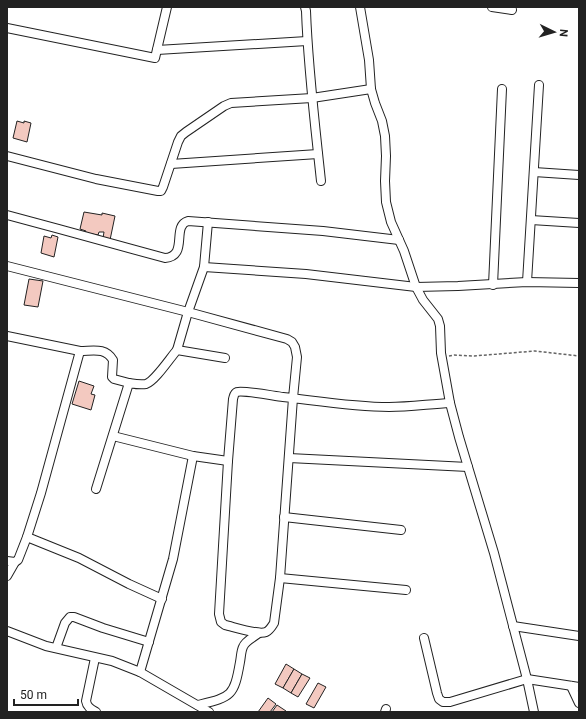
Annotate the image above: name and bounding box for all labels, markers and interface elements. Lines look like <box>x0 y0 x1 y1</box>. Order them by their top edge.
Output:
north arrow <box>534 12 574 52</box>
text: N <box>557 28 570 37</box>
scale bar <box>14 681 78 707</box>
text: 50 m <box>20 688 47 702</box>

